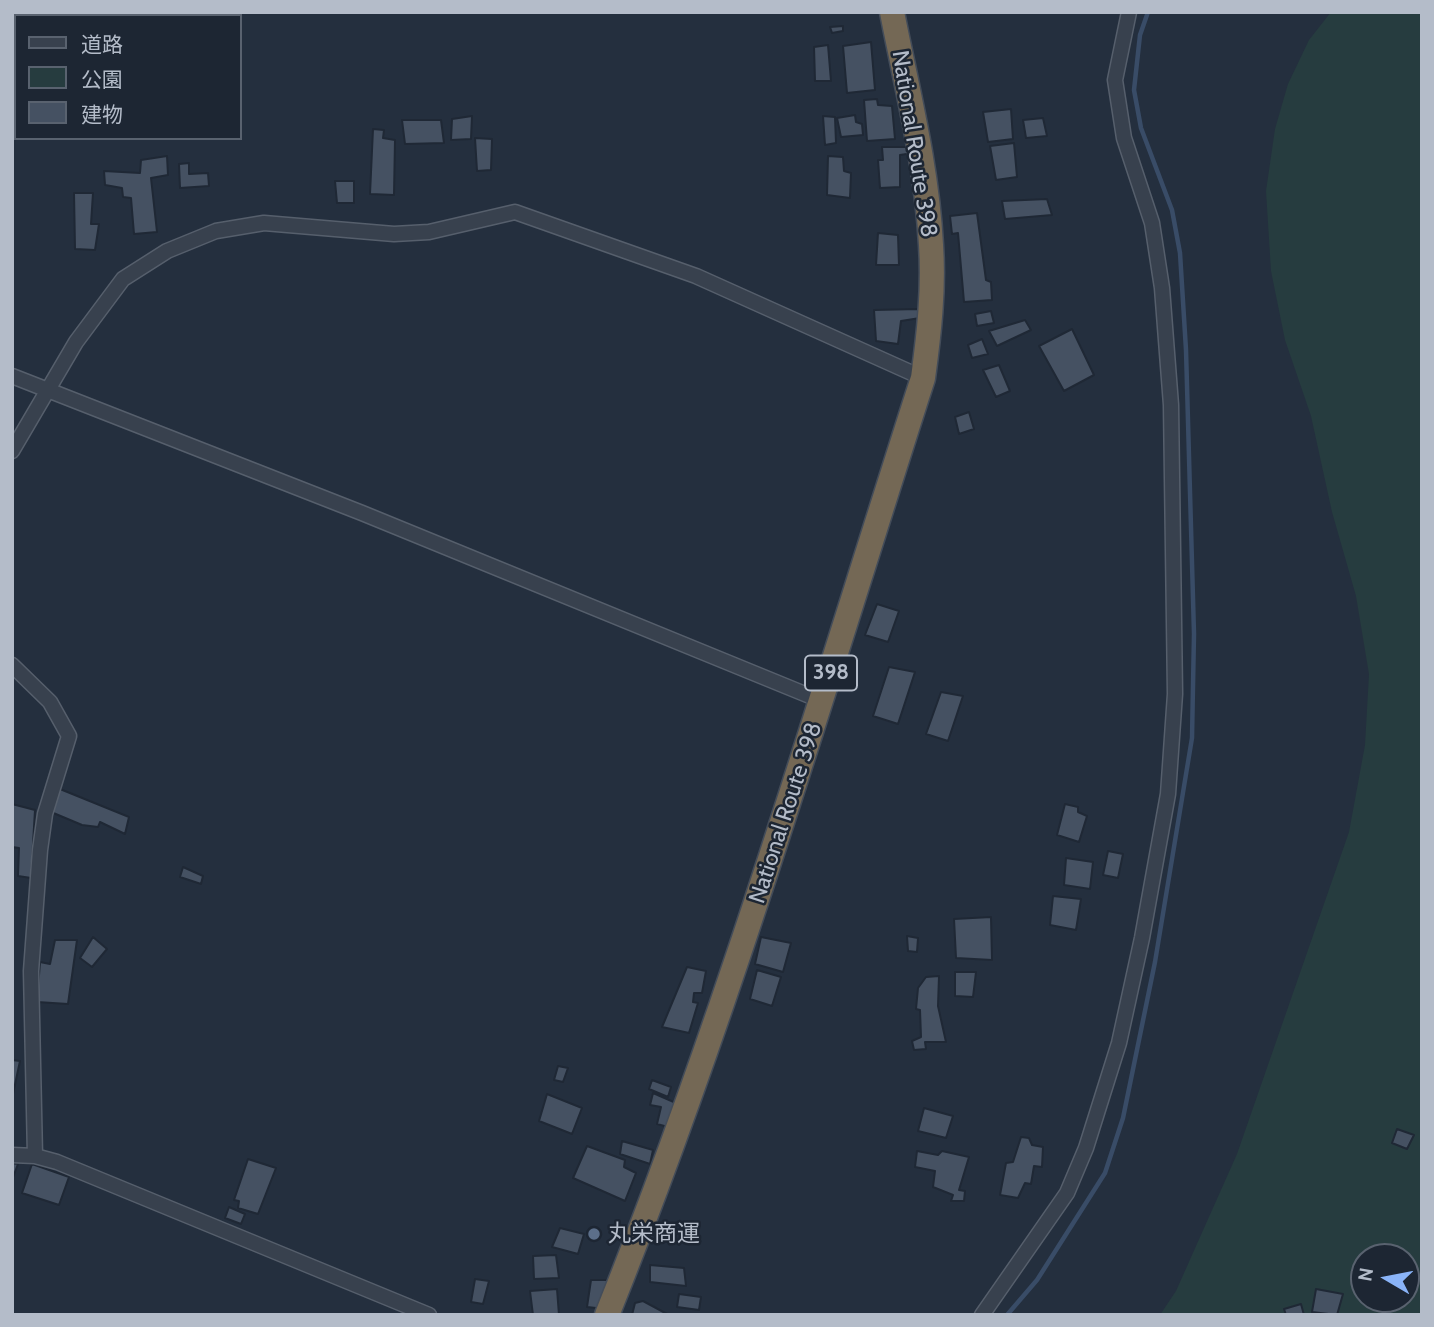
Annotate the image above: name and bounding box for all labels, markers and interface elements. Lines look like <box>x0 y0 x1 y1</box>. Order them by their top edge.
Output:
legend <box>14 14 242 140</box>
text: 道路 <box>81 32 123 57</box>
street label: National Route 398 <box>886 49 942 239</box>
text: 公園 <box>81 67 123 92</box>
text: 建物 <box>81 102 123 127</box>
road number: 398 <box>805 656 857 690</box>
street label: National Route 398 <box>744 719 828 907</box>
place label: 丸栄商運 <box>608 1220 700 1248</box>
marker: 丸栄商運 <box>586 1226 602 1242</box>
north arrow <box>1350 1243 1420 1313</box>
text: N <box>1353 1266 1378 1283</box>

